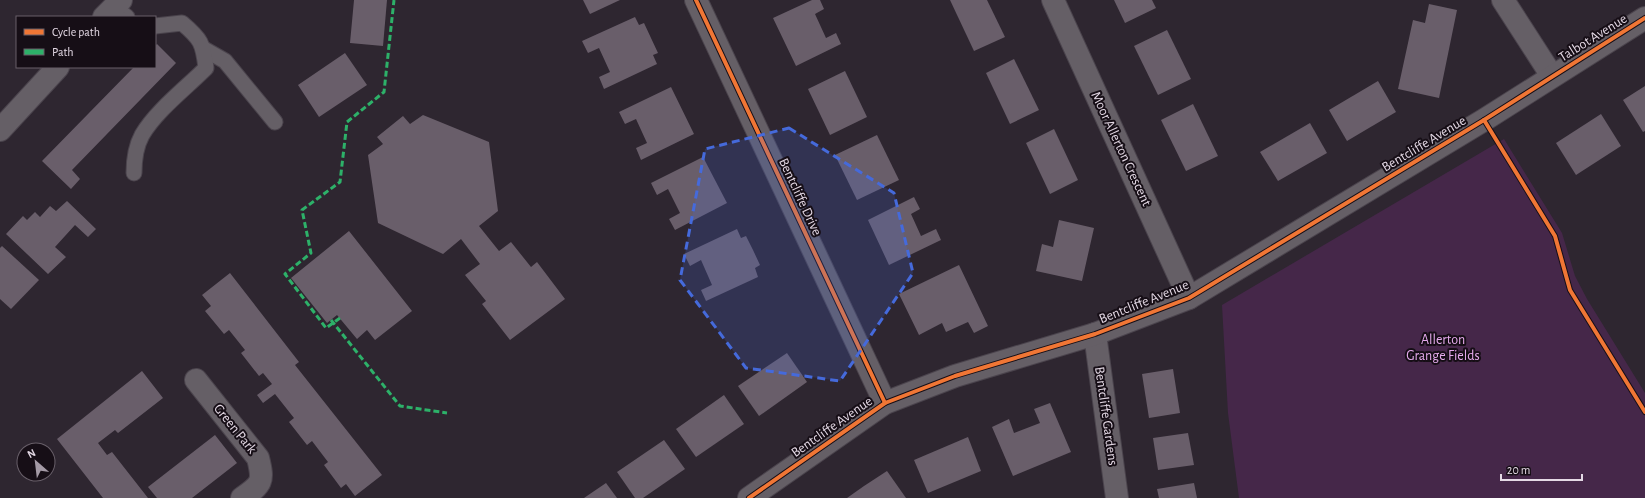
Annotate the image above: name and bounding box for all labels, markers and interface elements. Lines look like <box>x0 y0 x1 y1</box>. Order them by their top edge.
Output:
street label: Talbot Avenue <box>1556 12 1630 64</box>
legend <box>16 16 156 68</box>
text: Cycle path <box>52 26 100 39</box>
text: Path <box>52 46 74 58</box>
street label: Moor Allerton Crescent <box>1088 90 1154 209</box>
street label: Bentcliffe Avenue <box>1380 113 1468 175</box>
street label: Bentcliffe Drive <box>776 156 824 238</box>
street label: Bentcliffe Avenue <box>1097 278 1191 326</box>
park label: Allerton Grange Fields <box>1406 333 1480 363</box>
street label: Bentcliffe Gardens <box>1092 366 1120 466</box>
street label: Bentcliffe Avenue <box>789 394 875 460</box>
street label: Green Park <box>211 402 259 457</box>
north arrow <box>16 442 56 482</box>
text: N <box>26 447 38 460</box>
scale bar <box>1501 456 1582 482</box>
text: 20 m <box>1507 464 1530 476</box>

